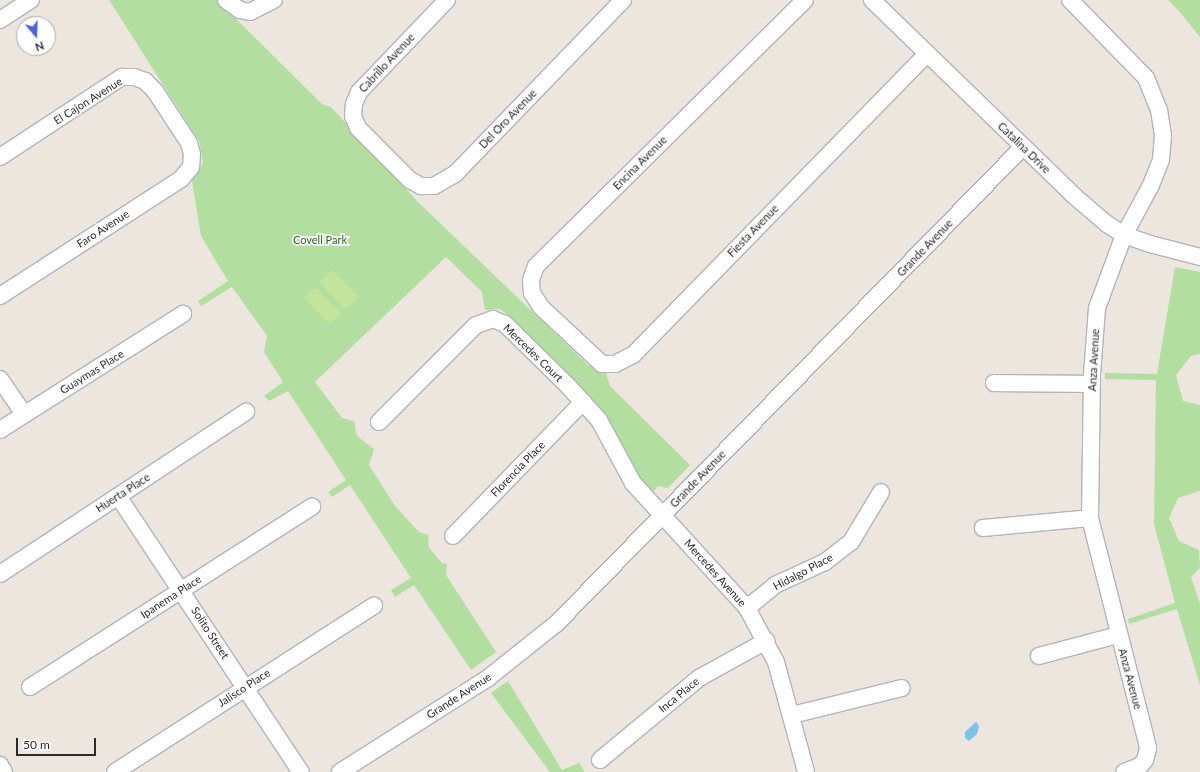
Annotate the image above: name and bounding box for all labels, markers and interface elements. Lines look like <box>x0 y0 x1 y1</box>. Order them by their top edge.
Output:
north arrow <box>16 16 56 56</box>
street label: Cabrillo Avenue <box>356 31 418 95</box>
text: N <box>34 39 46 54</box>
street label: El Cajon Avenue <box>51 75 125 127</box>
street label: Del Oro Avenue <box>476 87 540 151</box>
street label: Catalina Drive <box>995 120 1053 176</box>
street label: Encina Avenue <box>610 133 670 193</box>
street label: Fiesta Avenue <box>725 202 781 260</box>
street label: Faro Avenue <box>74 207 132 251</box>
street label: Grande Avenue <box>894 217 956 279</box>
park label: Covell Park <box>293 233 347 247</box>
street label: Mercedes Court <box>500 321 566 385</box>
street label: Anza Avenue <box>1086 328 1102 392</box>
street label: Guaymas Place <box>58 347 126 397</box>
street label: Florencia Place <box>488 438 548 500</box>
street label: Grande Avenue <box>667 448 729 510</box>
street label: Huerta Place <box>93 471 153 515</box>
street label: Mercedes Avenue <box>681 536 749 610</box>
street label: Hidalgo Place <box>771 551 835 593</box>
street label: Ipanema Place <box>138 573 204 621</box>
street label: Solito Street <box>188 605 232 661</box>
street label: Anza Avenue <box>1115 647 1145 711</box>
street label: Jalisco Place <box>215 666 273 710</box>
street label: Grande Avenue <box>424 670 494 722</box>
street label: Inca Place <box>656 675 702 715</box>
scale bar <box>18 730 98 756</box>
text: 50 m <box>23 737 50 752</box>

